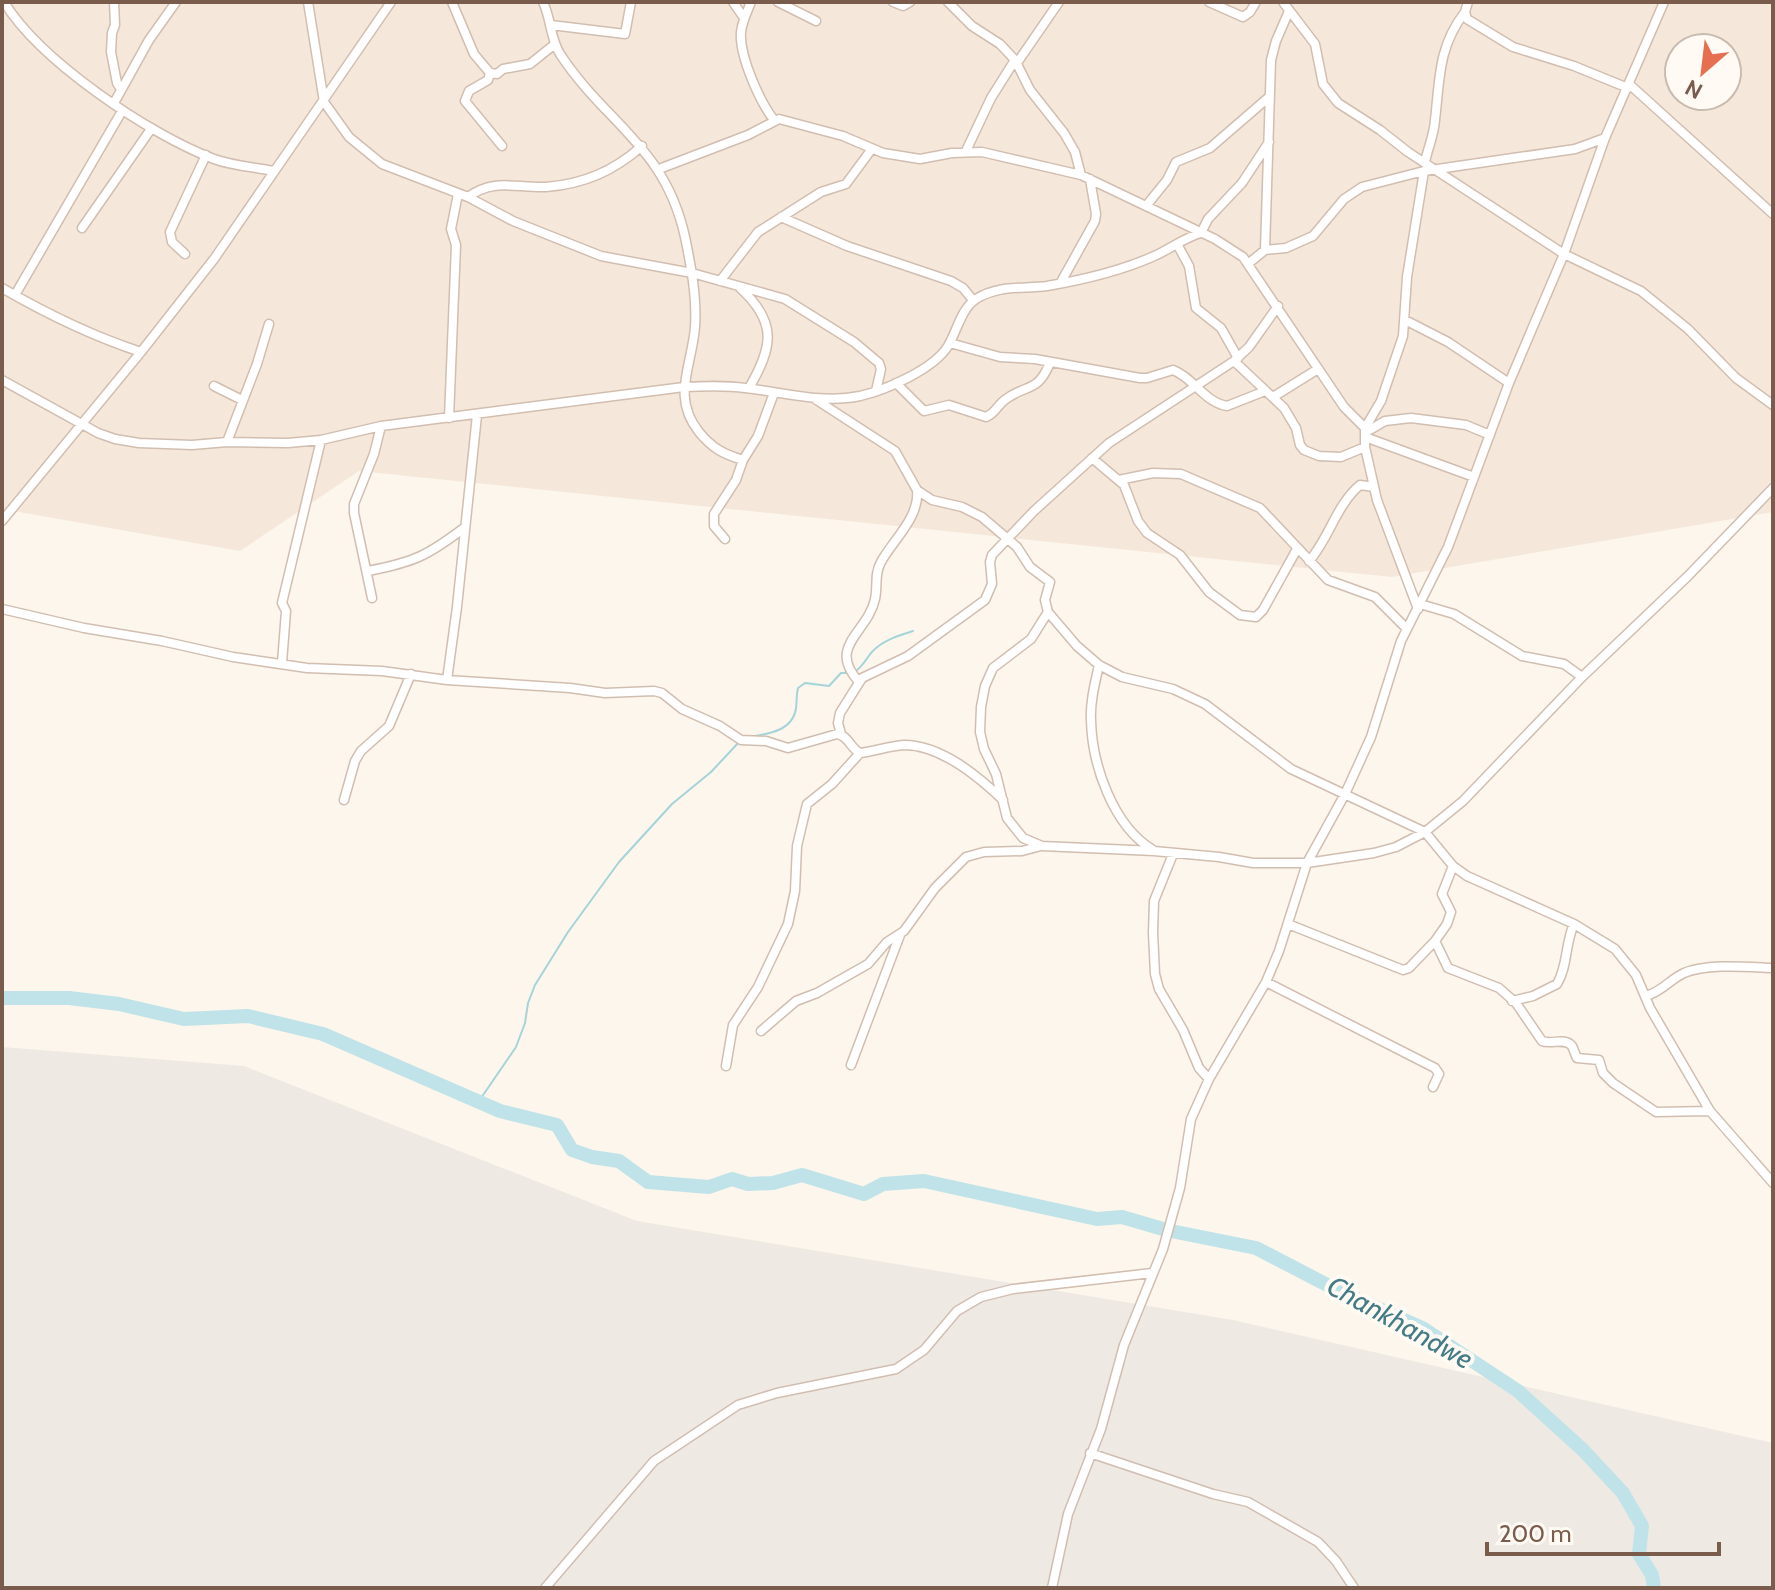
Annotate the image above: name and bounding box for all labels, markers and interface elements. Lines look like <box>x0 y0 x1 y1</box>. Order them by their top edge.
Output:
north arrow <box>1663 32 1743 112</box>
text: N <box>1681 74 1707 105</box>
water label: Chankhandwe <box>1321 1268 1479 1376</box>
scale bar <box>1487 1506 1719 1556</box>
text: 200 m <box>1499 1519 1572 1548</box>

